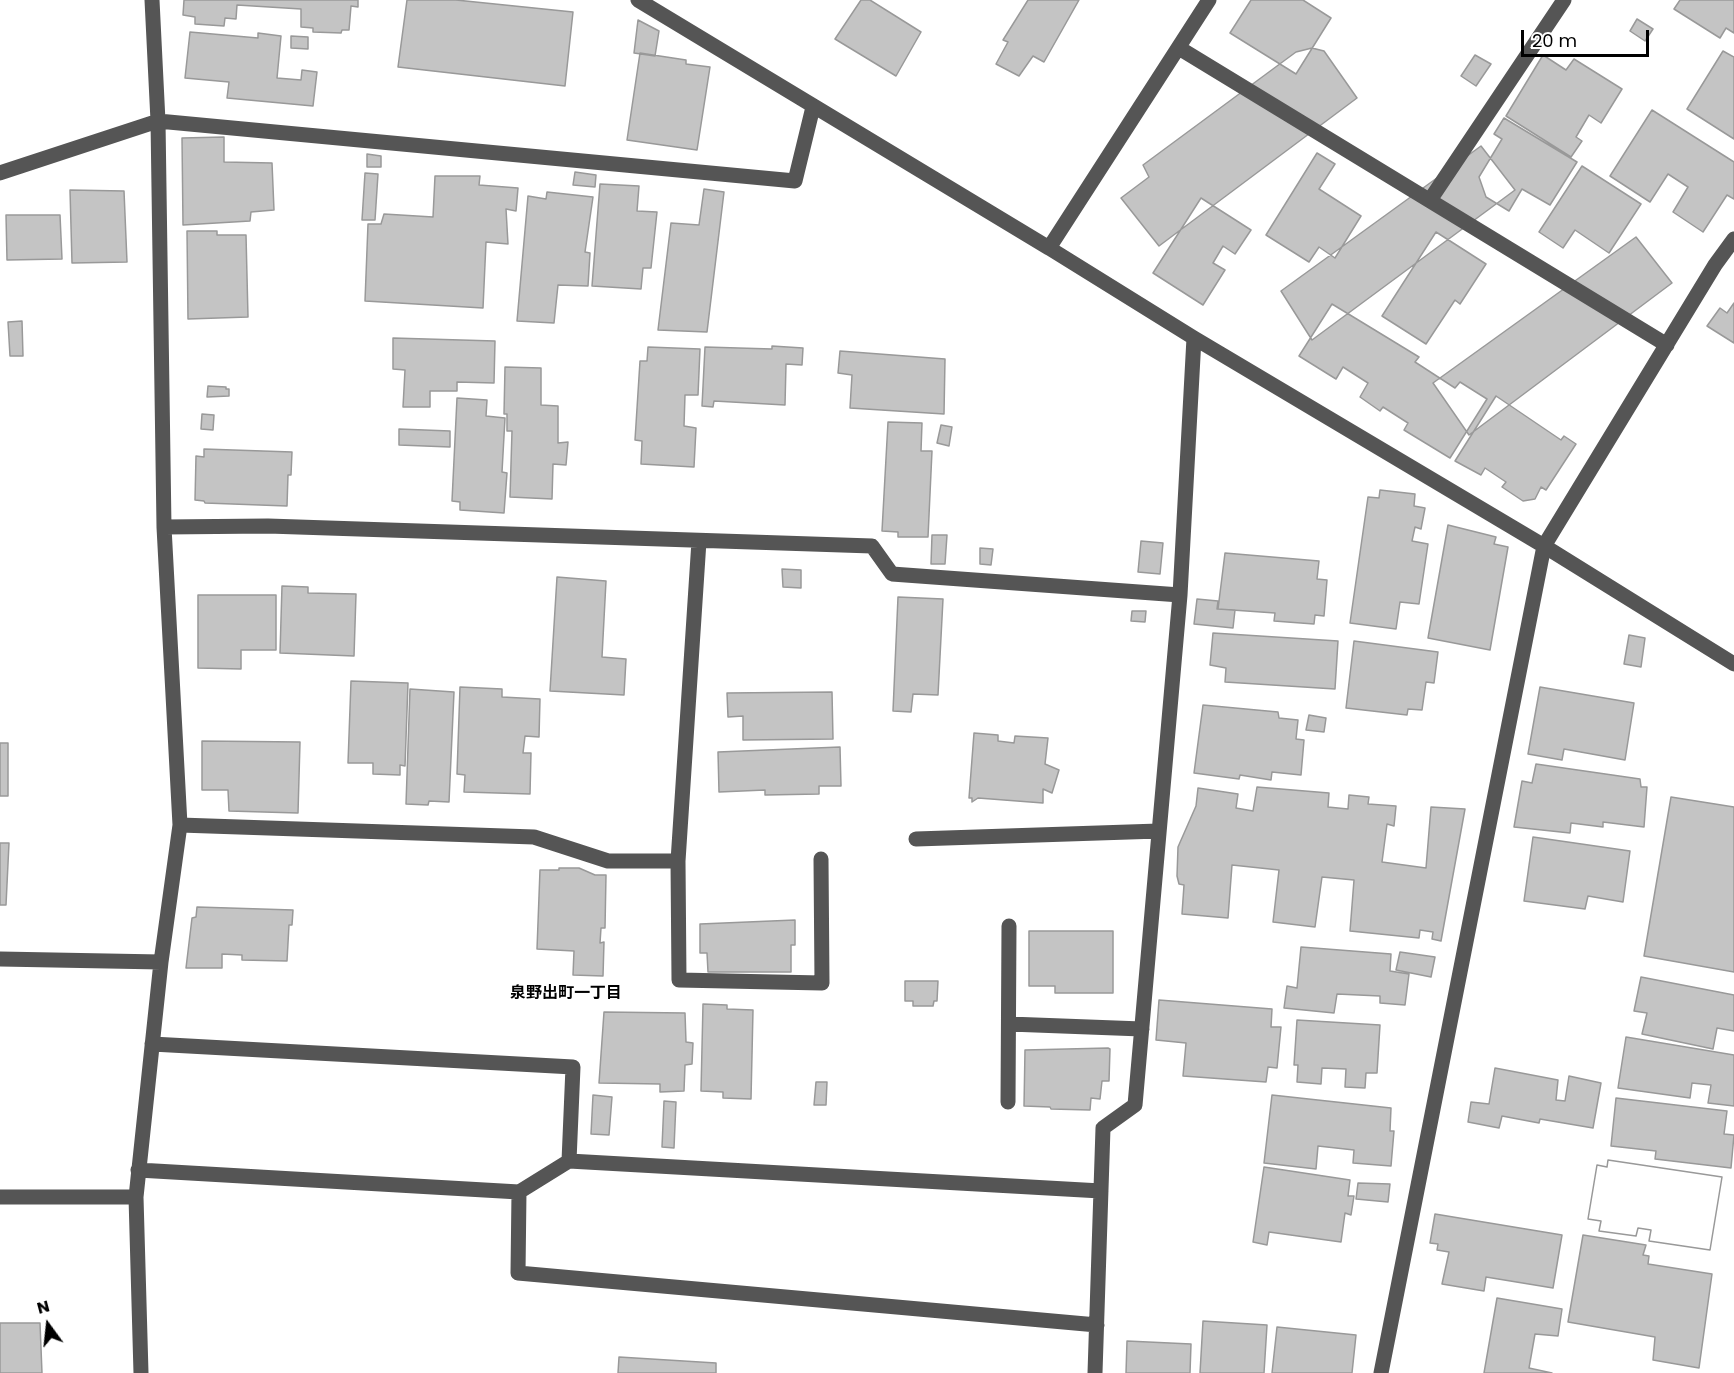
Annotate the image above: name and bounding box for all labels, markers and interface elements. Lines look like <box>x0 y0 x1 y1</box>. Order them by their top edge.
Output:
scale bar <box>1524 18 1652 56</box>
text: 20 m <box>1532 28 1577 53</box>
district label: 泉野出町一丁目 <box>510 984 622 1004</box>
text: N <box>34 1294 52 1320</box>
north arrow <box>18 1295 78 1355</box>

